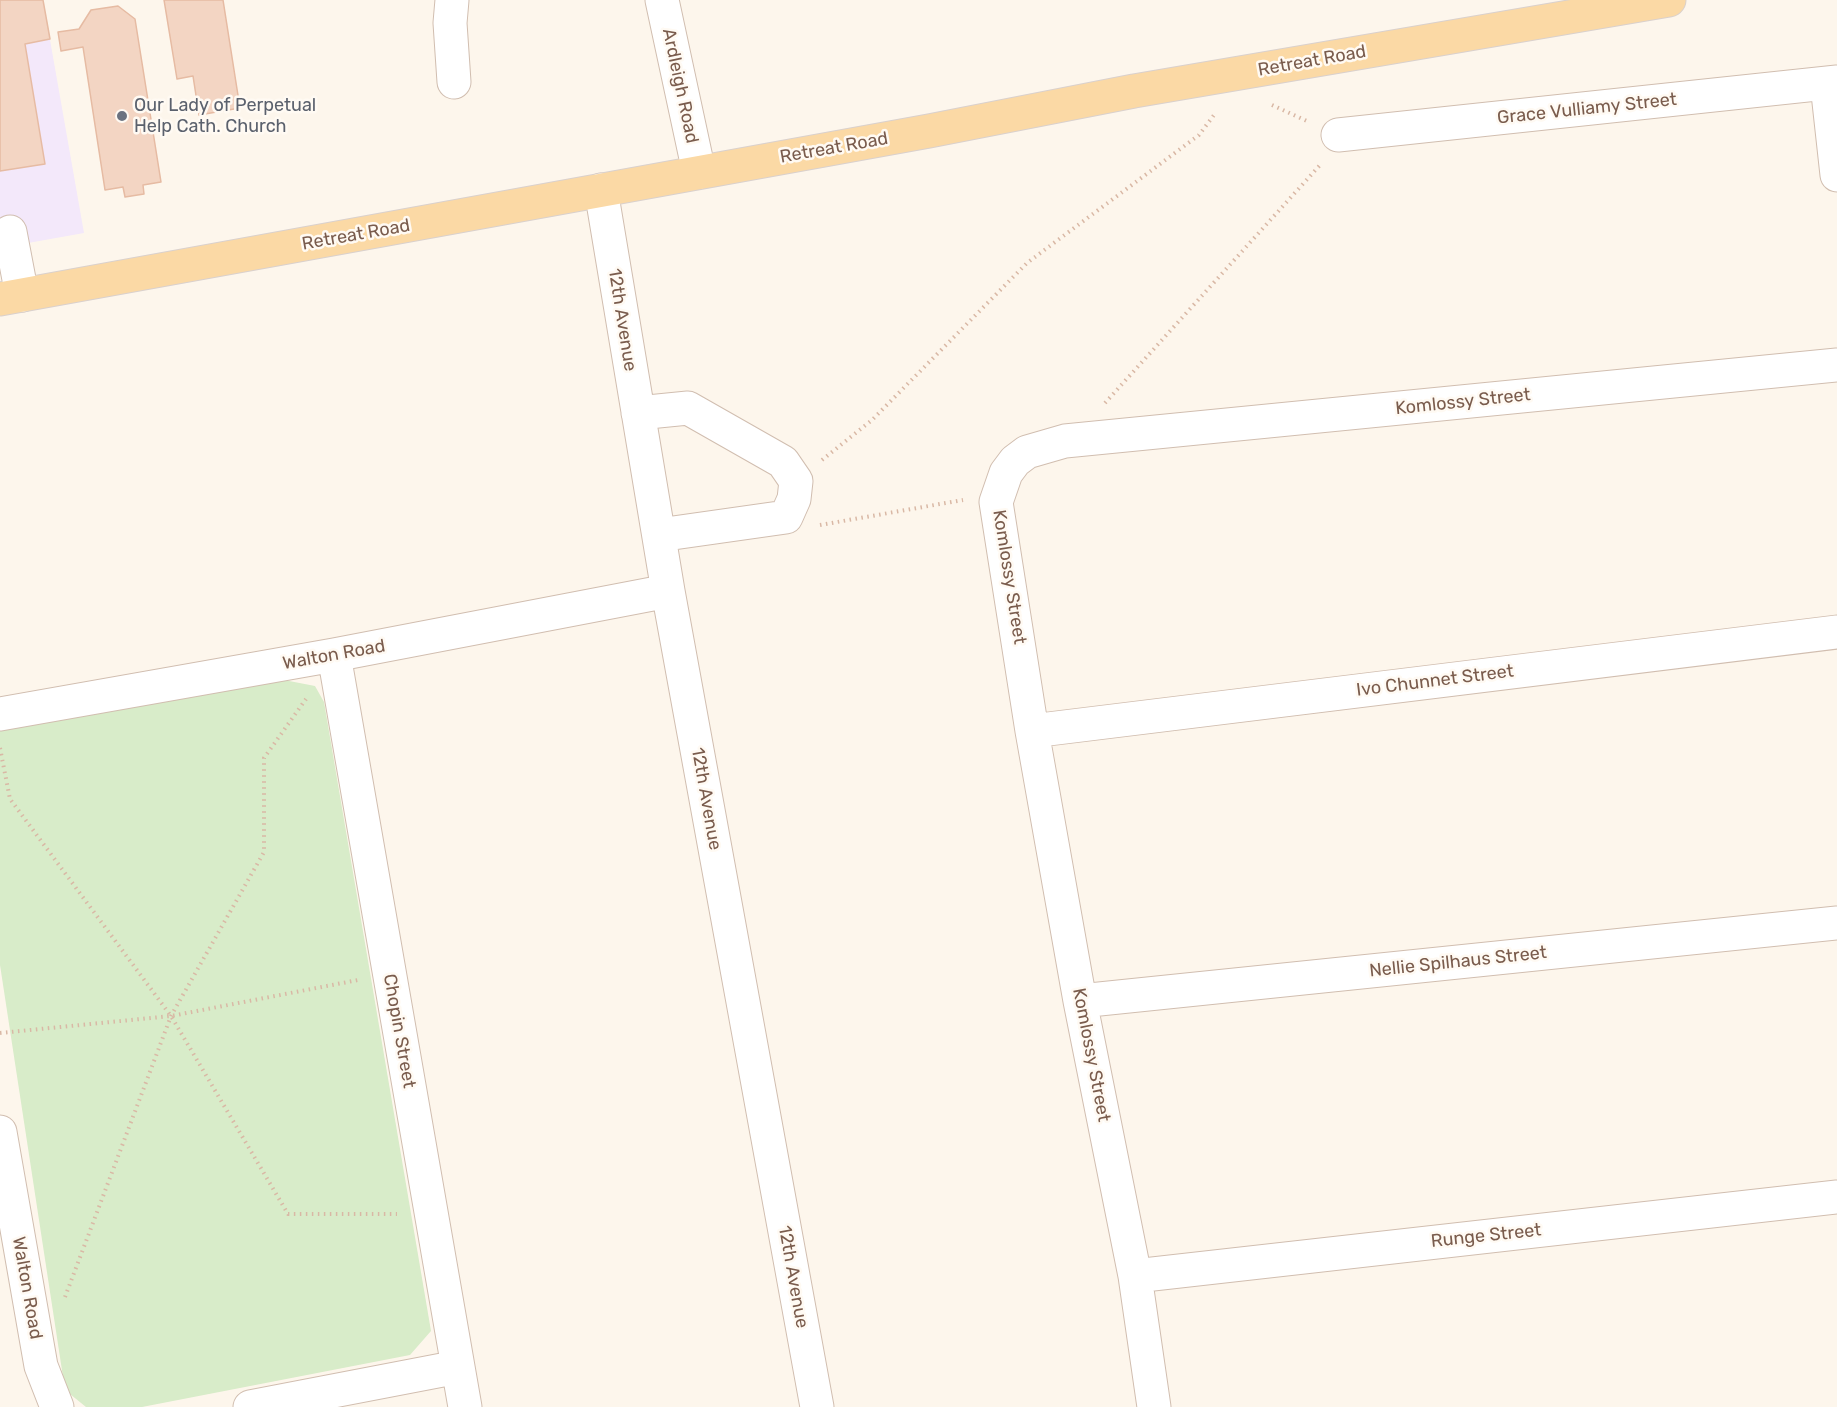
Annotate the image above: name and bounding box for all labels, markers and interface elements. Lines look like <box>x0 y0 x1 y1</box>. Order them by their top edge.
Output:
street label: Ardleigh Road <box>657 27 703 145</box>
street label: Retreat Road <box>1256 41 1368 81</box>
street label: Grace Vulliamy Street <box>1496 89 1678 129</box>
place label: Our Lady of Perpetual Help Cath. Church <box>134 95 316 138</box>
marker: Our Lady of Perpetual Help Cath. Church <box>115 109 129 123</box>
street label: Retreat Road <box>778 128 890 168</box>
street label: Retreat Road <box>300 215 412 255</box>
street label: 12th Avenue <box>603 267 641 373</box>
street label: Komlossy Street <box>1394 384 1532 420</box>
street label: Komlossy Street <box>988 508 1030 646</box>
street label: Walton Road <box>281 635 387 675</box>
street label: Ivo Chunnet Street <box>1355 661 1515 701</box>
street label: 12th Avenue <box>686 746 726 852</box>
street label: Nellie Spilhaus Street <box>1368 942 1548 982</box>
street label: Chopin Street <box>378 972 420 1090</box>
street label: Komlossy Street <box>1067 986 1115 1124</box>
street label: Runge Street <box>1430 1219 1542 1253</box>
street label: 12th Avenue <box>773 1224 813 1330</box>
street label: Walton Road <box>7 1235 47 1341</box>

